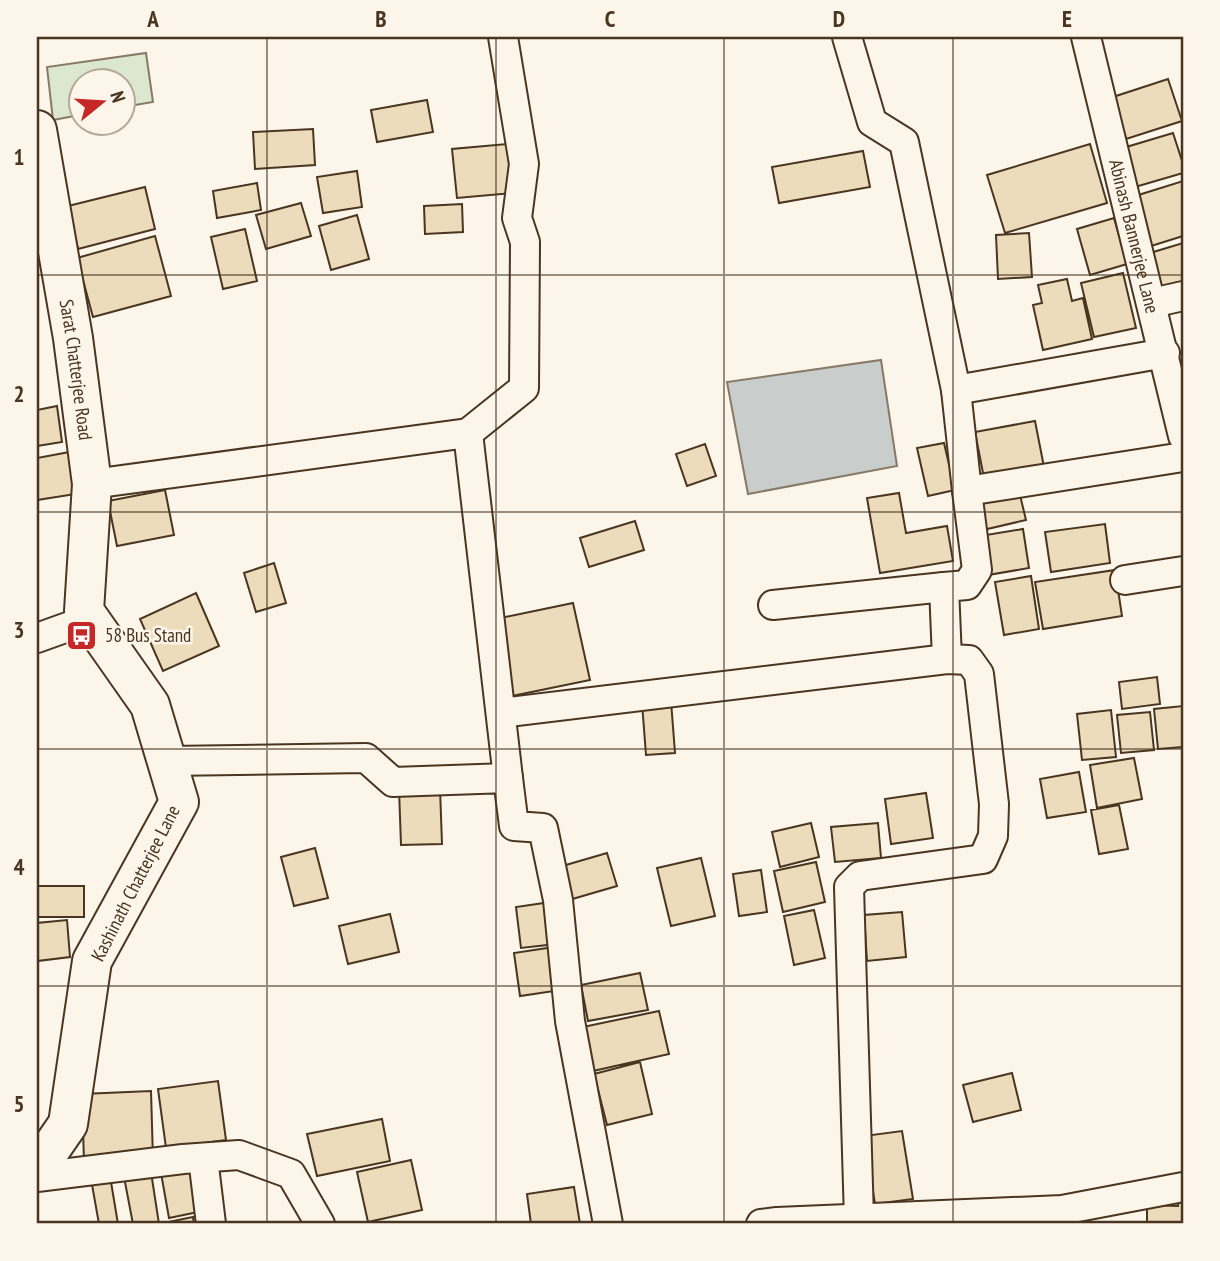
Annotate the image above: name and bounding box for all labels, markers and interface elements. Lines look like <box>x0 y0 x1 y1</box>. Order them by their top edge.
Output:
text: A <box>146 4 159 33</box>
text: B <box>375 4 387 33</box>
text: C <box>605 4 616 33</box>
text: D <box>833 4 845 33</box>
text: E <box>1062 4 1072 33</box>
north arrow <box>66 66 136 136</box>
text: N <box>105 88 131 105</box>
text: 1 <box>14 142 25 171</box>
street label: Abinash Bannerjee Lane <box>1104 157 1165 316</box>
street label: Sarat Chatterjee Road <box>55 297 98 442</box>
text: 2 <box>14 379 25 408</box>
text: 3 <box>14 615 25 644</box>
bus stop icon: 58 Bus Stand <box>65 618 99 652</box>
place label: 58 Bus Stand <box>105 623 191 647</box>
street label: Kashinath Chatterjee Lane <box>85 801 185 965</box>
text: 4 <box>14 852 25 881</box>
text: 5 <box>14 1089 25 1118</box>

